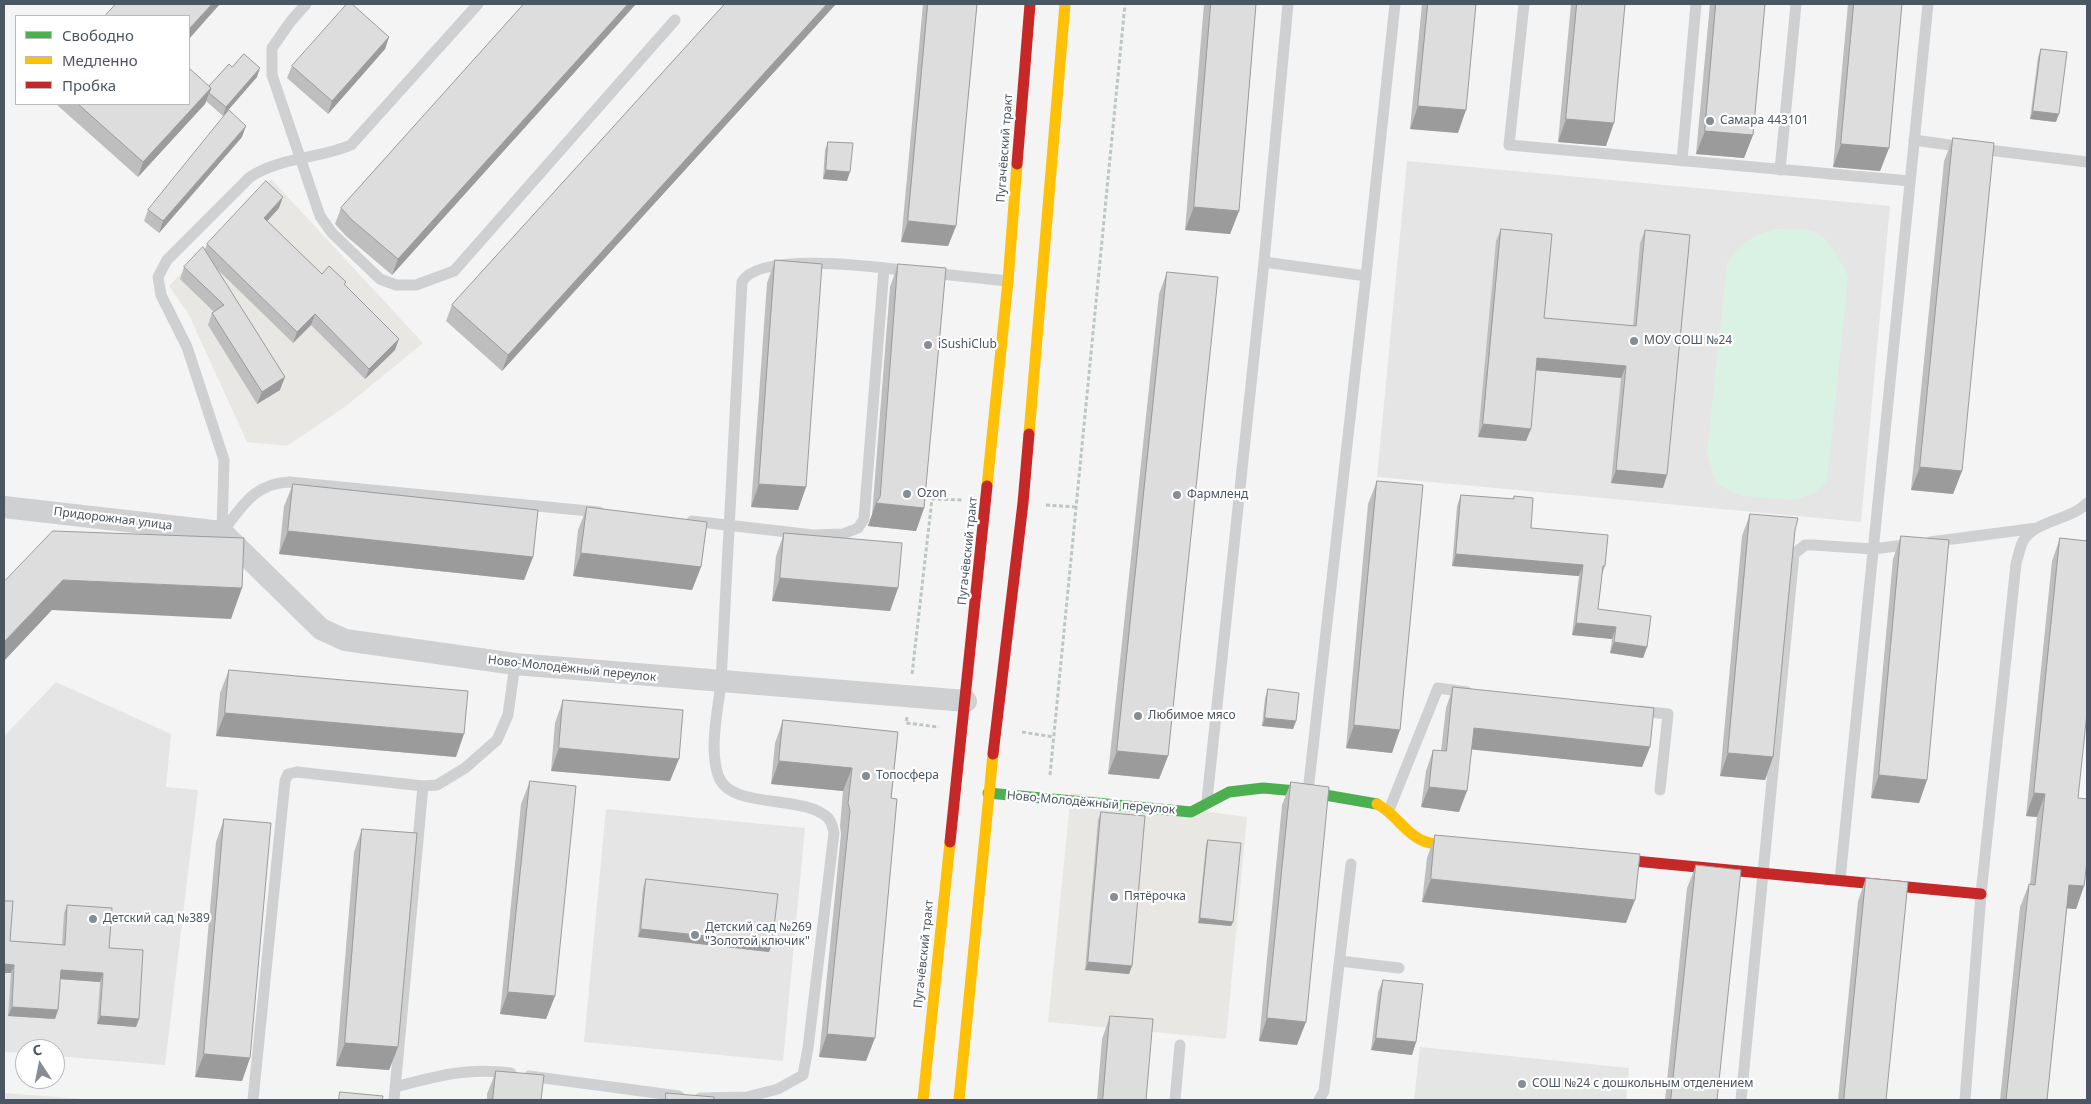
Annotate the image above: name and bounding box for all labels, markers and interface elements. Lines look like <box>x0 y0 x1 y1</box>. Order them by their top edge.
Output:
legend <box>15 15 190 105</box>
text: Свободно <box>62 25 134 45</box>
text: Медленно <box>62 50 138 70</box>
text: Пробка <box>62 75 116 95</box>
street label: Пугачёвский тракт <box>994 93 1016 203</box>
place label: Самара 443101 <box>1720 114 1809 128</box>
marker: Самара 443101 <box>1704 115 1716 127</box>
place label: МОУ СОШ №24 <box>1644 334 1732 348</box>
marker: МОУ СОШ №24 <box>1628 335 1640 347</box>
place label: iSushiClub <box>938 338 997 352</box>
marker: iSushiClub <box>922 339 934 351</box>
place label: Ozon <box>917 487 947 501</box>
marker: Ozon <box>901 488 913 500</box>
place label: Фармленд <box>1187 488 1248 502</box>
marker: Фармленд <box>1171 489 1183 501</box>
street label: Пугачёвский тракт <box>955 496 981 606</box>
street label: Придорожная улица <box>53 505 173 533</box>
street label: Ново-Молодёжный переулок <box>487 653 657 685</box>
place label: Любимое мясо <box>1148 709 1236 723</box>
marker: Любимое мясо <box>1132 710 1144 722</box>
place label: Топосфера <box>876 769 939 783</box>
marker: Топосфера <box>860 770 872 782</box>
street label: Ново-Молодёжный переулок <box>1006 788 1176 818</box>
place label: Пятёрочка <box>1124 890 1186 904</box>
marker: Пятёрочка <box>1108 891 1120 903</box>
street label: Пугачёвский тракт <box>911 899 937 1009</box>
place label: Детский сад №389 <box>103 912 210 926</box>
marker: Детский сад №389 <box>87 913 99 925</box>
place label: Детский сад №269 "Золотой ключик" <box>705 921 812 949</box>
marker: Детский сад №269 "Золотой ключик" <box>689 929 701 941</box>
north arrow <box>15 1039 65 1089</box>
text: С <box>31 1040 43 1060</box>
place label: СОШ №24 с дошкольным отделением <box>1532 1077 1753 1091</box>
marker: СОШ №24 с дошкольным отделением <box>1516 1078 1528 1090</box>

